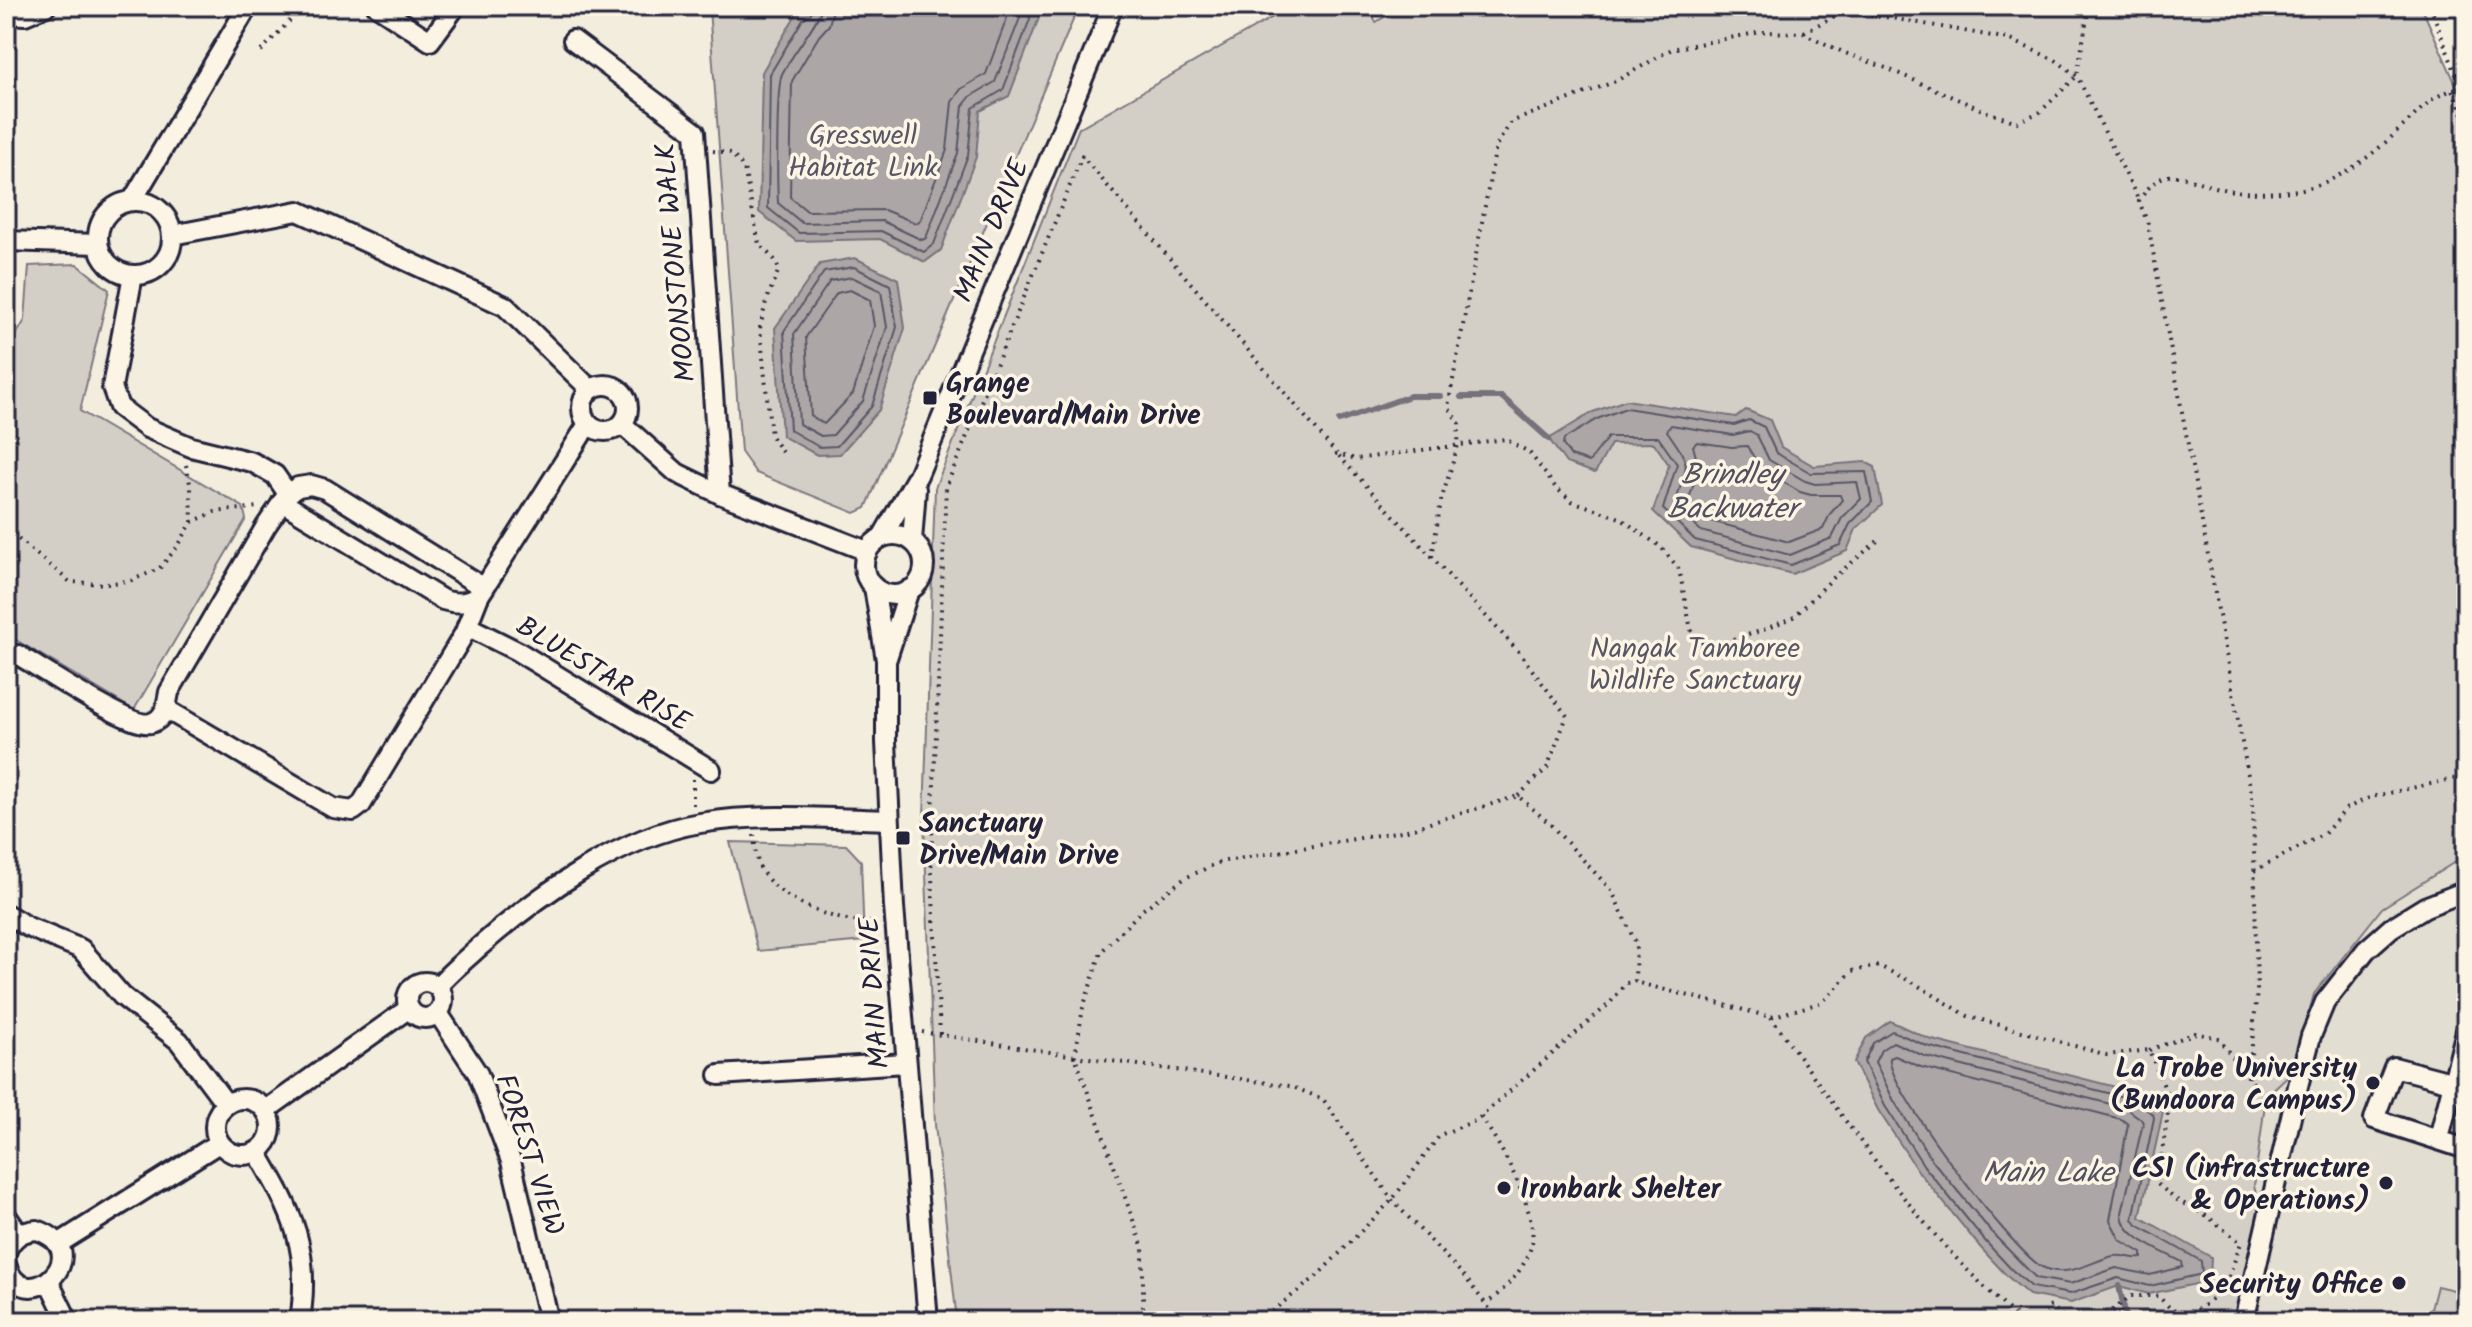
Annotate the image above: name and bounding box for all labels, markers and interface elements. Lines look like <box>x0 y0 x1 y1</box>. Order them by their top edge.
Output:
park label: Gresswell Habitat Link <box>788 114 939 191</box>
street label: MOONSTONE WALK <box>644 141 709 384</box>
street label: MAIN DRIVE <box>942 152 1043 310</box>
place label: Grange Boulevard/Main Drive <box>946 362 1201 439</box>
marker: Grange Boulevard/Main Drive <box>921 389 939 407</box>
water label: Brindley Backwater <box>1667 452 1803 534</box>
street label: BLUESTAR RISE <box>507 605 699 745</box>
park label: Nangak Tamboree Wildlife Sanctuary <box>1589 627 1802 704</box>
place label: Sanctuary Drive/Main Drive <box>919 802 1119 879</box>
marker: Sanctuary Drive/Main Drive <box>894 829 912 847</box>
street label: MAIN DRIVE <box>848 915 903 1070</box>
place label: La Trobe University (Bundoora Campus) <box>2110 1047 2357 1124</box>
street label: FOREST VIEW <box>481 1068 576 1241</box>
marker: La Trobe University (Bundoora Campus) <box>2364 1074 2382 1092</box>
place label: CS1 (infrastructure & Operations) <box>2132 1147 2370 1224</box>
water label: Main Lake <box>1983 1150 2116 1198</box>
place label: Ironbark Shelter <box>1520 1168 1723 1213</box>
marker: CS1 (infrastructure & Operations) <box>2377 1174 2395 1192</box>
marker: Ironbark Shelter <box>1495 1179 1513 1197</box>
place label: Security Office <box>2200 1263 2383 1308</box>
marker: Security Office <box>2390 1274 2408 1292</box>

